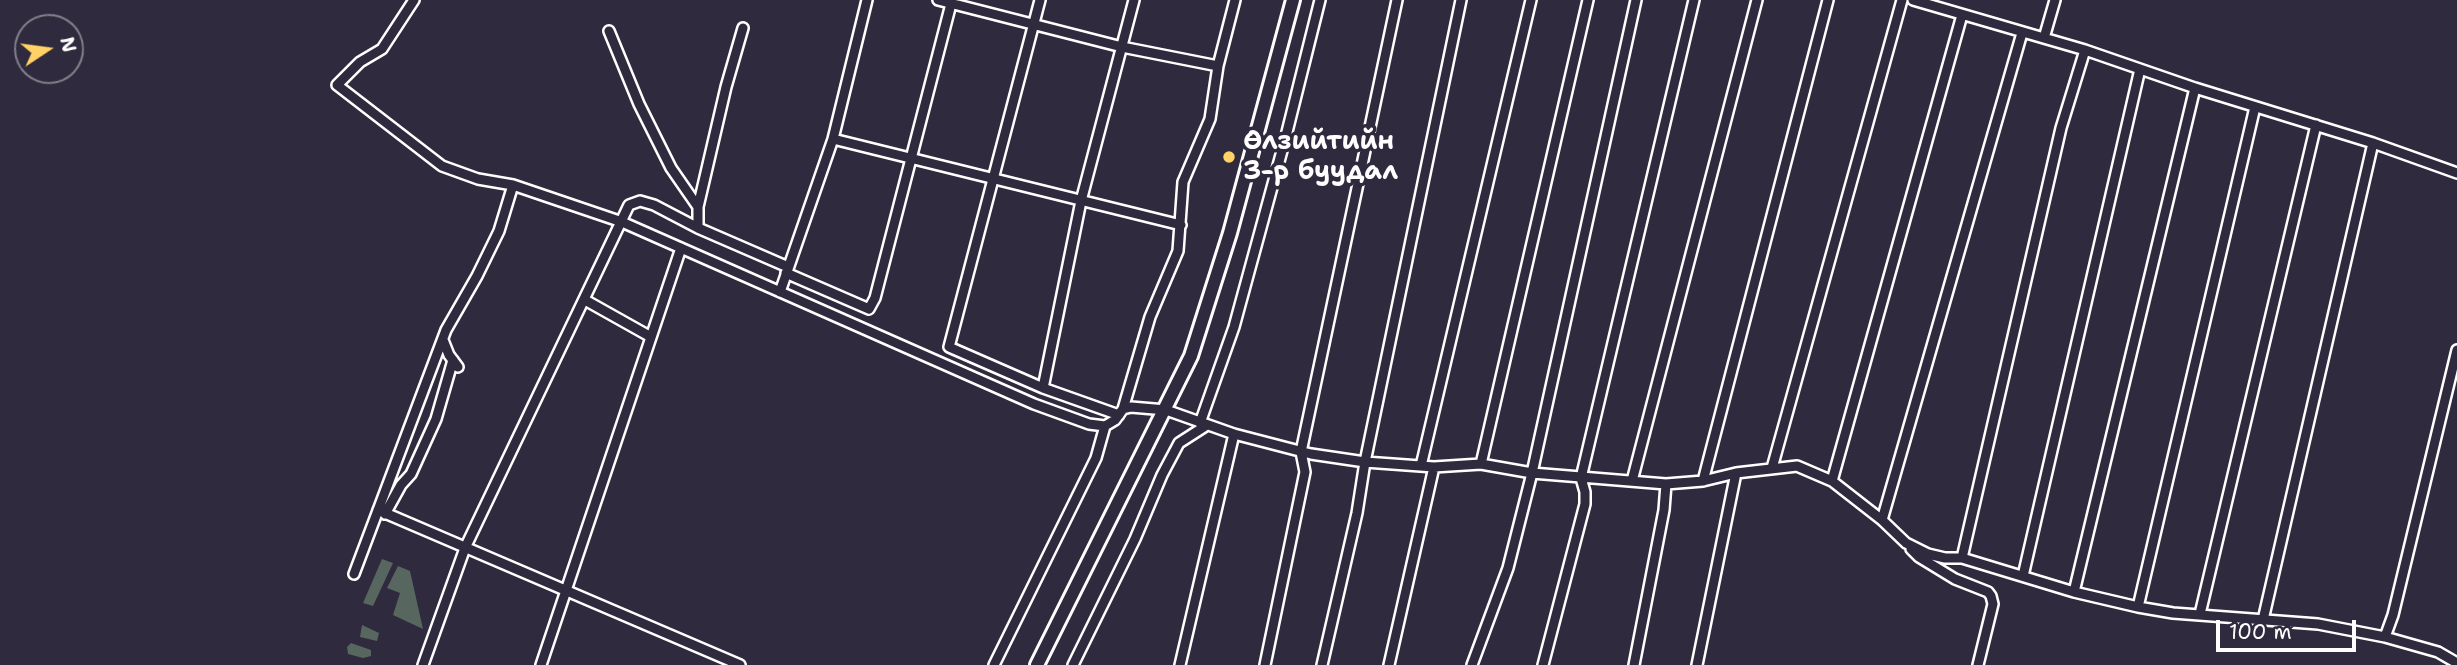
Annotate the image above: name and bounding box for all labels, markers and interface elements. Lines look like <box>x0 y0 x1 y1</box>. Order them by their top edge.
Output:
north arrow <box>14 14 84 84</box>
text: N <box>54 34 82 55</box>
place label: Өлзийтийн 3-р буудал <box>1243 126 1398 188</box>
marker: Өлзийтийн 3-р буудал <box>1221 149 1237 165</box>
scale bar <box>2219 606 2359 650</box>
text: 100 m <box>2229 618 2292 646</box>

